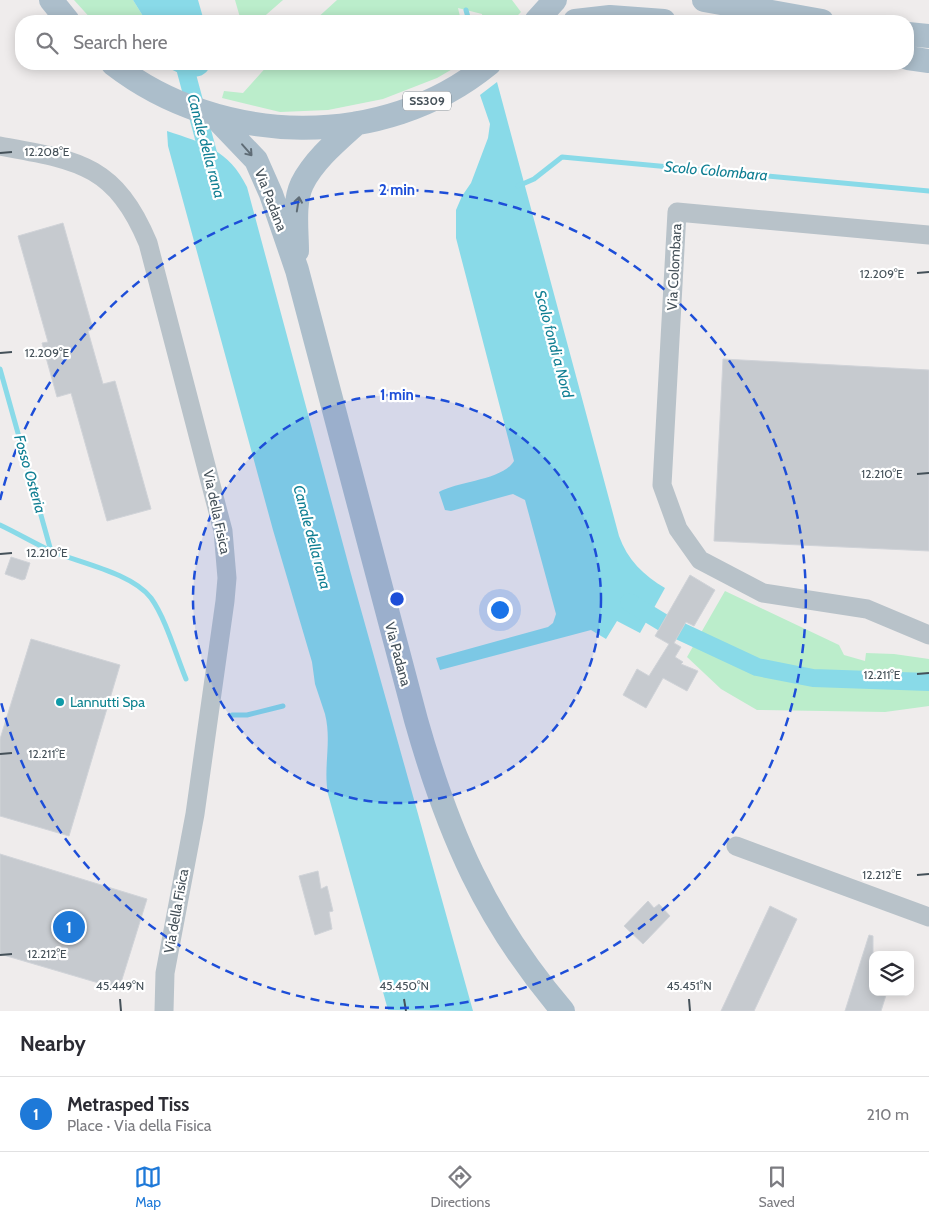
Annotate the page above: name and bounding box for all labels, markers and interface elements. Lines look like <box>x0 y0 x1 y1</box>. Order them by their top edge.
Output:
search box <box>15 15 914 70</box>
icon: search <box>33 29 61 57</box>
text: Search here <box>73 31 167 54</box>
water label: Canale della rana <box>183 92 229 200</box>
road number: SS309 <box>403 92 451 110</box>
one-way arrow <box>241 143 252 156</box>
text: 12.208°E <box>25 144 70 159</box>
water label: Scolo Colombara <box>664 158 768 184</box>
street label: Via Padana <box>251 166 291 234</box>
text: 2 min <box>379 181 415 199</box>
one-way arrow <box>294 196 304 212</box>
street label: Via Colombara <box>663 223 685 311</box>
text: 12.209°E <box>860 266 905 281</box>
water label: Scolo fondi a Nord <box>531 288 577 401</box>
text: 12.209°E <box>25 345 70 360</box>
text: 1 min <box>380 386 414 404</box>
water label: Fosso Osteria <box>10 433 50 515</box>
text: 12.210°E <box>861 466 903 481</box>
street label: Via della Fisica <box>199 468 235 556</box>
water label: Canale della rana <box>289 483 335 591</box>
text: 12.210°E <box>26 545 68 560</box>
centre of rings <box>388 590 406 608</box>
your location <box>487 597 513 623</box>
street label: Via Padana <box>381 620 415 688</box>
text: 12.211°E <box>864 667 901 682</box>
place label: Lannutti Spa <box>70 693 145 711</box>
marker: Lannutti Spa <box>54 696 66 708</box>
text: 12.211°E <box>29 746 66 761</box>
street label: Via della Fisica <box>160 867 192 955</box>
text: 12.212°E <box>862 867 902 882</box>
pin: 1 <box>53 908 85 946</box>
text: 12.212°E <box>27 946 67 961</box>
map controls <box>869 951 914 996</box>
button: layers <box>869 951 914 996</box>
text: 45.449°N <box>96 978 144 993</box>
text: 45.450°N <box>379 978 429 993</box>
text: 45.451°N <box>666 978 712 993</box>
text: Nearby <box>20 1031 86 1056</box>
text: Metrasped Tiss <box>67 1093 189 1116</box>
text: 1 <box>33 1105 39 1124</box>
text: 210 m <box>867 1105 909 1124</box>
text: Place · Via della Fisica <box>67 1116 212 1135</box>
tab: Map <box>134 1163 162 1211</box>
tab: Directions <box>430 1163 490 1211</box>
tab: Saved <box>758 1163 795 1211</box>

